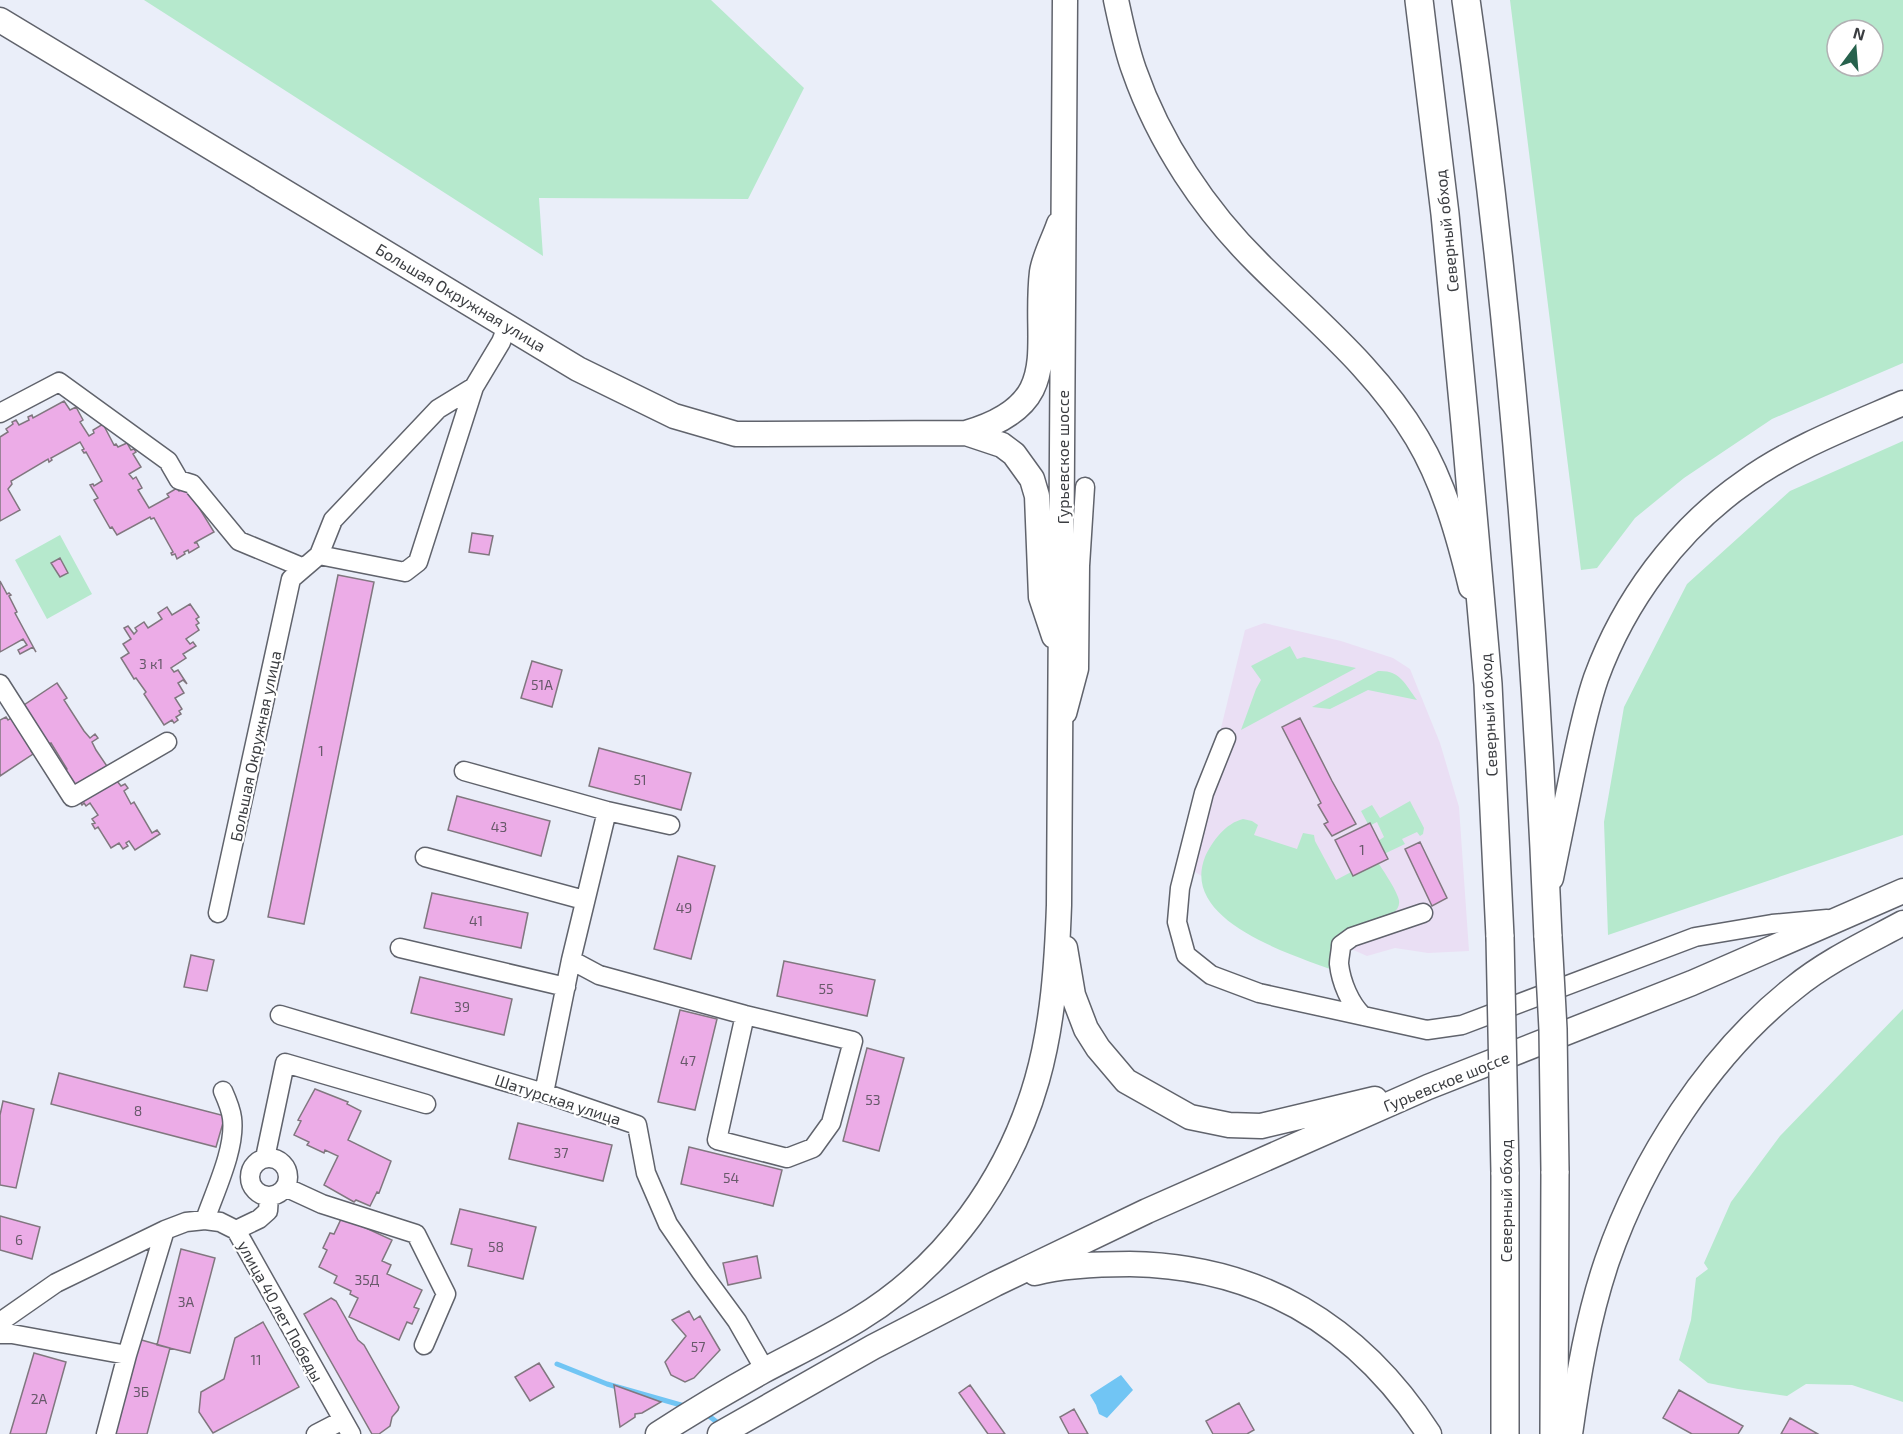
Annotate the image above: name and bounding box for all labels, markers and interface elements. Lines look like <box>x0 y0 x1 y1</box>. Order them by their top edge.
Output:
north arrow <box>1825 18 1885 78</box>
text: N <box>1851 22 1867 44</box>
street label: Северный обход <box>1430 169 1462 293</box>
street label: Большая Окружная улица <box>372 239 549 356</box>
street label: Гурьевское шоссе <box>1053 390 1073 524</box>
street label: Большая Окружная улица <box>225 649 285 843</box>
street label: Северный обход <box>1475 653 1501 777</box>
house number: 3 к1 <box>139 655 163 672</box>
house number: 51А <box>531 676 553 693</box>
house number: 1 <box>318 742 324 759</box>
house number: 51 <box>633 771 647 788</box>
house number: 43 <box>491 818 507 835</box>
house number: 1 <box>1359 841 1365 858</box>
house number: 49 <box>676 899 692 916</box>
house number: 41 <box>469 912 483 929</box>
house number: 55 <box>818 980 834 997</box>
house number: 39 <box>454 998 470 1015</box>
street label: Гурьевское шоссе <box>1380 1047 1512 1116</box>
house number: 47 <box>680 1052 696 1069</box>
street label: Шатурская улица <box>492 1070 624 1129</box>
house number: 53 <box>865 1091 881 1108</box>
house number: 8 <box>134 1102 142 1119</box>
street label: Северный обход <box>1496 1139 1515 1263</box>
house number: 37 <box>554 1144 568 1161</box>
house number: 54 <box>723 1169 739 1186</box>
house number: 6 <box>15 1231 23 1248</box>
street label: улица 40 лет Победы <box>233 1237 328 1385</box>
house number: 58 <box>488 1238 504 1255</box>
house number: 35Д <box>355 1271 380 1288</box>
house number: 3А <box>178 1293 195 1310</box>
house number: 57 <box>691 1338 705 1355</box>
house number: 11 <box>250 1351 262 1368</box>
house number: 3Б <box>133 1383 149 1400</box>
house number: 2А <box>31 1390 48 1407</box>

